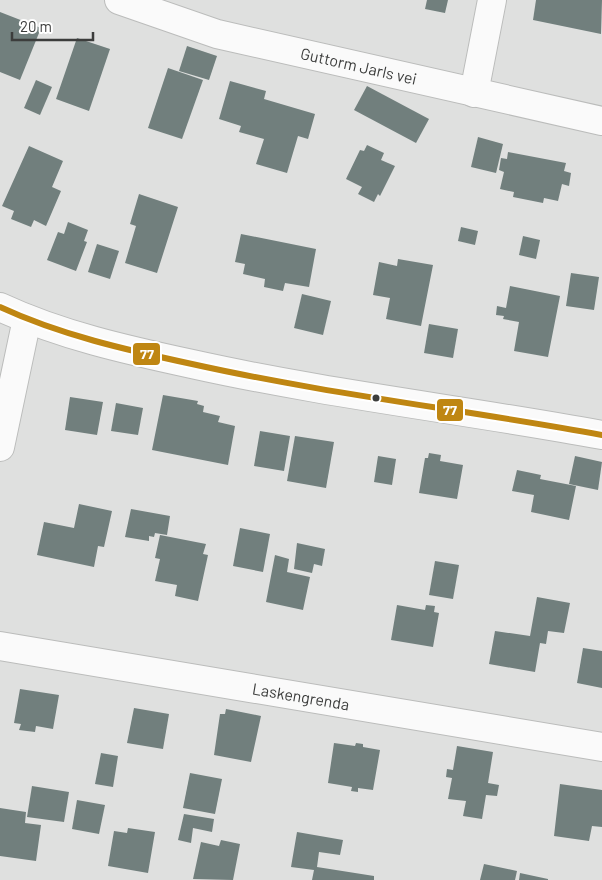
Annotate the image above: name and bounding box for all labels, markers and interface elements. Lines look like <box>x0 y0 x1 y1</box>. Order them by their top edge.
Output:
scale bar <box>12 10 94 42</box>
text: 20 m <box>20 17 52 35</box>
street label: Guttorm Jarls vei <box>299 43 419 88</box>
line badge: 77 <box>132 342 161 366</box>
text: 77 <box>140 345 154 362</box>
unlabelled marker <box>371 393 381 403</box>
line badge: 77 <box>436 398 464 422</box>
text: 77 <box>443 401 457 418</box>
street label: Laskengrenda <box>251 678 351 713</box>

